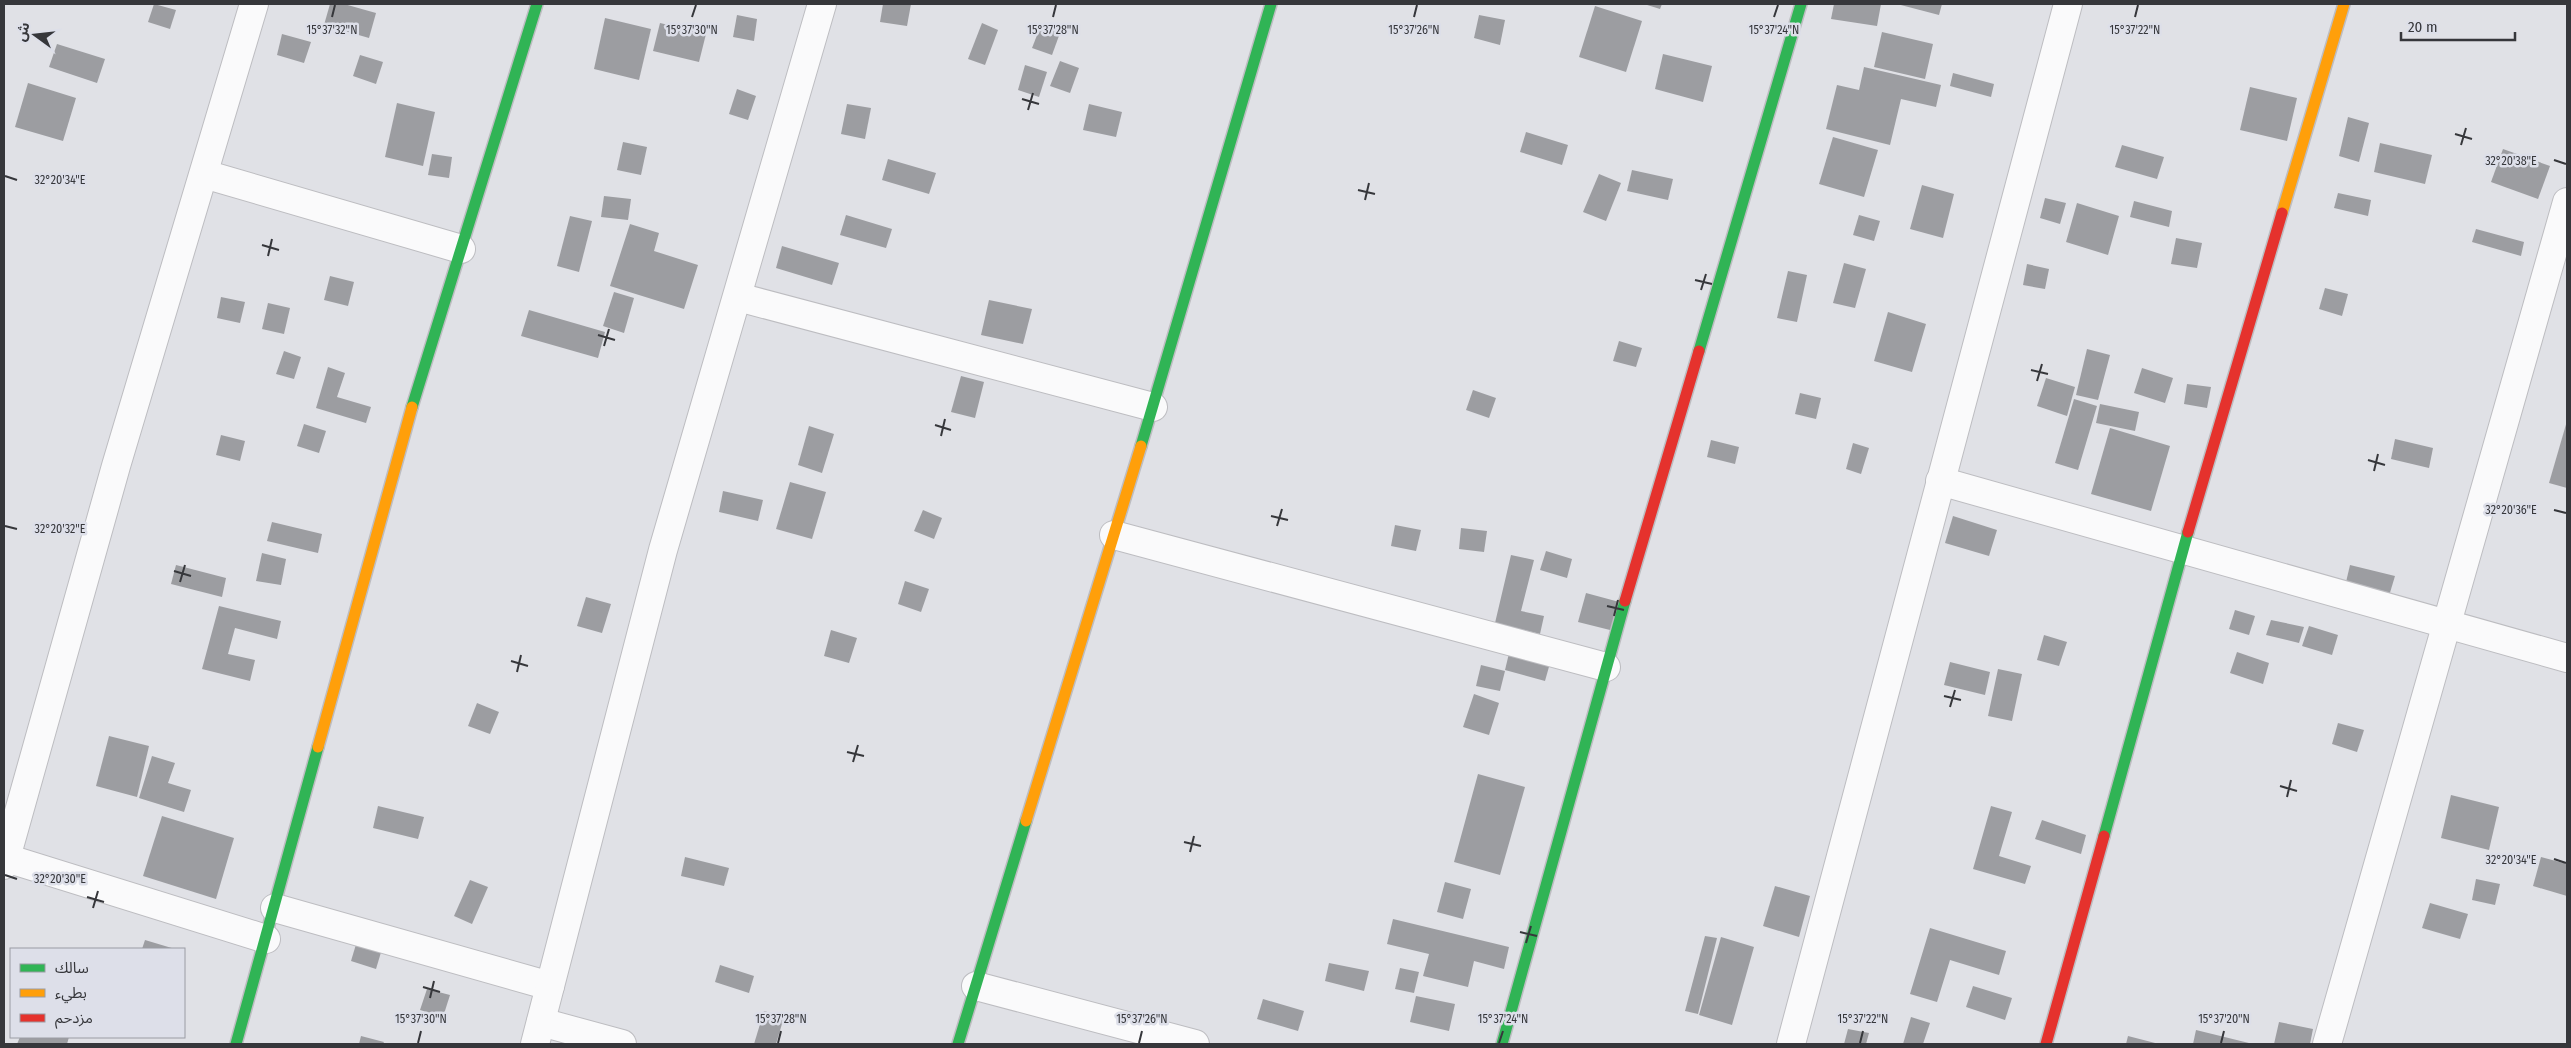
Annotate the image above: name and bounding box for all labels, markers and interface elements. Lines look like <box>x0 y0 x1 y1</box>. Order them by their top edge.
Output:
north arrow <box>10 10 60 60</box>
scale bar <box>2401 10 2515 42</box>
text: 20 m <box>2408 18 2438 36</box>
text: ش <box>12 20 34 43</box>
text: 15°37'32"N <box>307 23 357 37</box>
text: 15°37'30"N <box>666 23 718 37</box>
text: 15°37'28"N <box>1027 23 1079 37</box>
text: 15°37'26"N <box>1388 23 1440 37</box>
text: 15°37'24"N <box>1749 23 1799 37</box>
text: 15°37'22"N <box>2110 23 2160 37</box>
text: 32°20'38"E <box>2485 154 2537 168</box>
text: 32°20'34"E <box>35 173 86 187</box>
text: 32°20'36"E <box>2485 503 2537 517</box>
text: 32°20'32"E <box>35 522 86 536</box>
text: 32°20'34"E <box>2486 853 2537 867</box>
text: 32°20'30"E <box>34 872 86 886</box>
legend <box>10 948 185 1038</box>
text: سالك <box>55 959 89 977</box>
text: بطيء <box>55 984 87 1004</box>
text: مزدحم <box>55 1009 93 1029</box>
text: 15°37'30"N <box>395 1012 447 1026</box>
text: 15°37'28"N <box>755 1012 807 1026</box>
text: 15°37'26"N <box>1116 1012 1168 1026</box>
text: 15°37'24"N <box>1478 1012 1528 1026</box>
text: 15°37'22"N <box>1838 1012 1888 1026</box>
text: 15°37'20"N <box>2198 1012 2250 1026</box>

